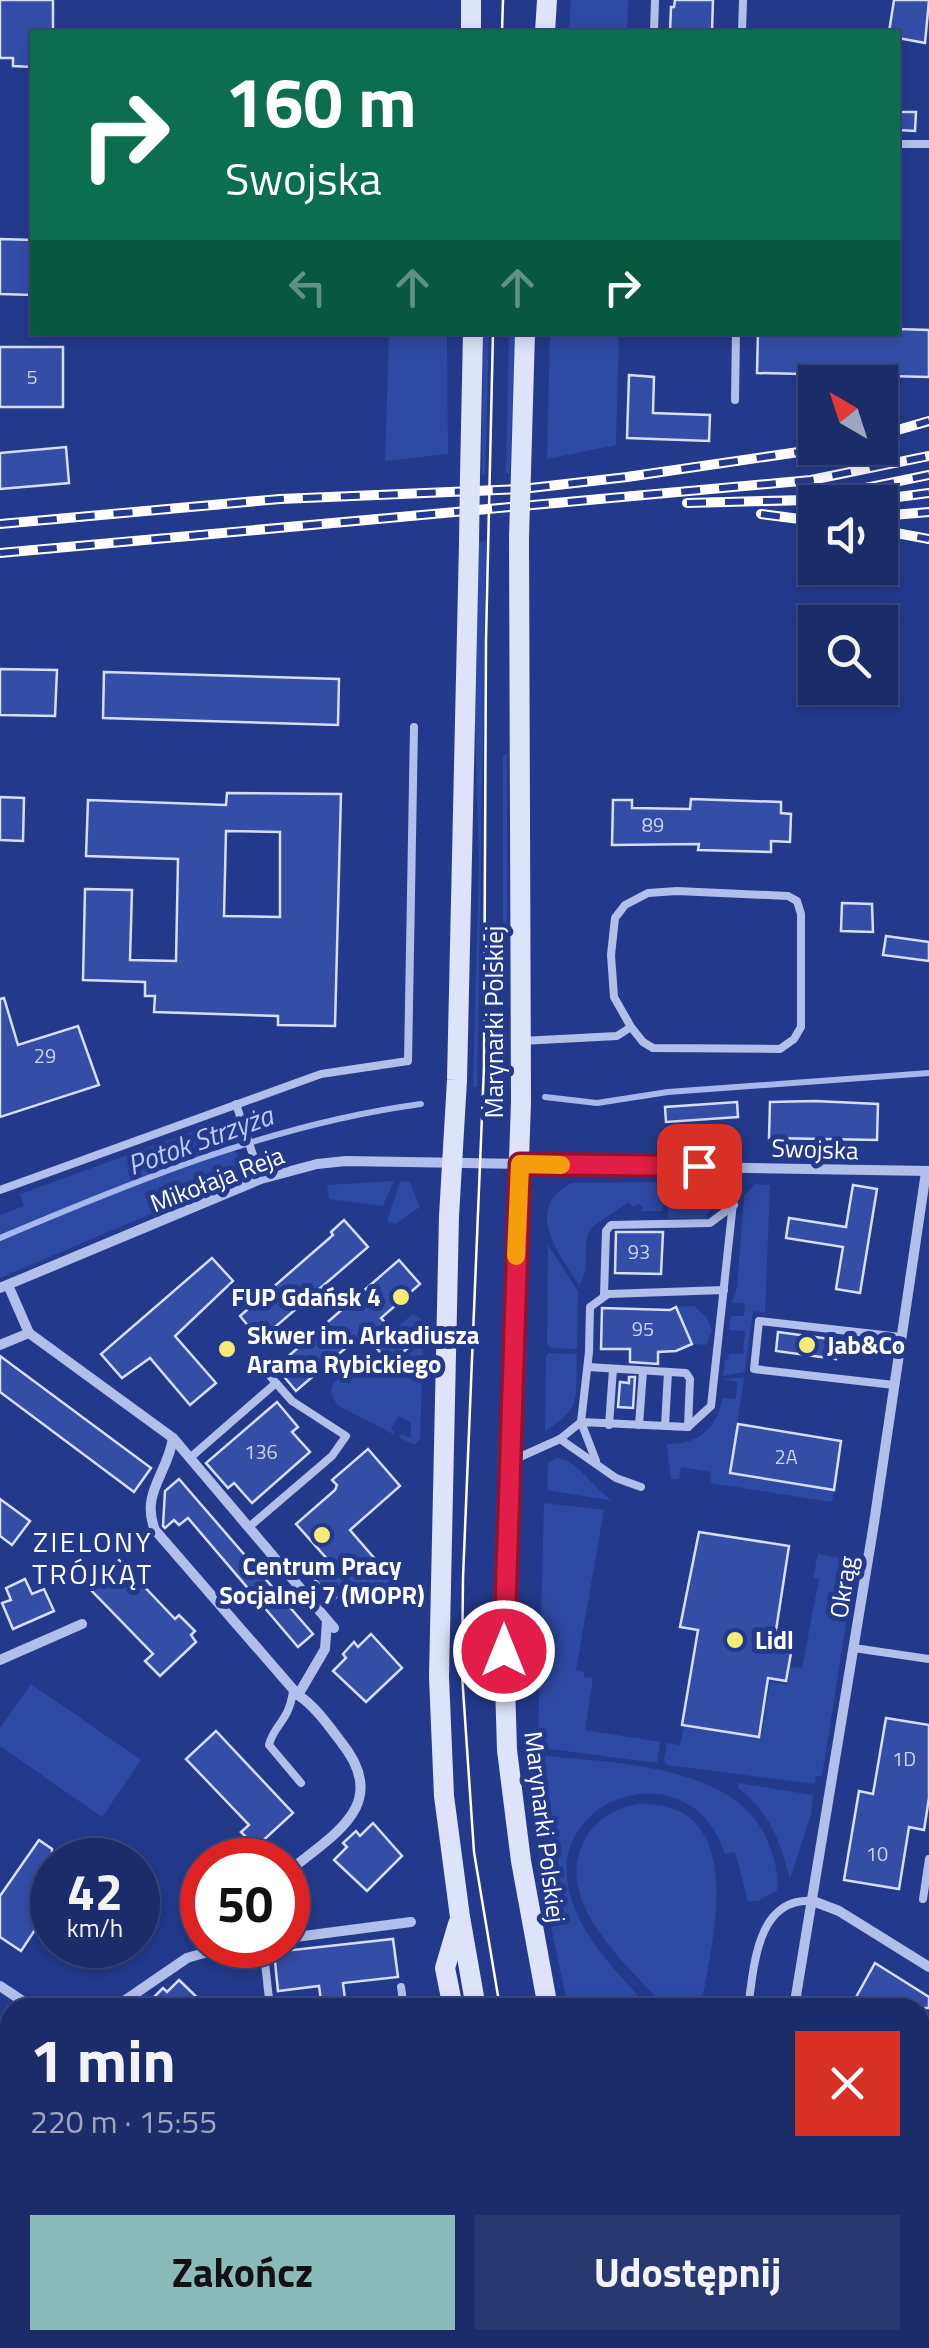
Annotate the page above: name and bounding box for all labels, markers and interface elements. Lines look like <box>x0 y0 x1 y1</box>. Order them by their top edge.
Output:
text: 160 m <box>225 48 417 154</box>
icon: right <box>60 70 190 200</box>
text: Swojska <box>225 144 382 212</box>
icon: left <box>280 260 335 315</box>
icon: ahead <box>385 260 440 315</box>
icon: ahead <box>490 260 545 315</box>
icon: right <box>595 260 650 315</box>
house number: 5 <box>26 361 38 392</box>
north arrow <box>798 365 898 465</box>
map controls <box>798 365 898 705</box>
button: sound <box>798 485 898 585</box>
button: search <box>798 605 898 705</box>
house number: 89 <box>642 809 664 840</box>
street label: Marynarki Polskiej <box>475 926 513 1118</box>
house number: 29 <box>34 1040 56 1071</box>
water label: Potok Strzyża <box>121 1093 280 1186</box>
pin <box>657 1124 742 1209</box>
street label: Swojska <box>771 1128 860 1170</box>
street label: Mikołaja Reja <box>144 1136 290 1222</box>
icon: arrive <box>672 1139 727 1194</box>
house number: 93 <box>628 1236 650 1267</box>
place label: FUP Gdańsk 4 <box>231 1278 381 1316</box>
marker: FUP Gdańsk 4 <box>390 1286 412 1308</box>
house number: 95 <box>632 1313 654 1344</box>
place label: Skwer im. Arkadiusza Arama Rybickiego <box>247 1316 480 1383</box>
place label: Jab&Co <box>827 1326 905 1364</box>
marker: Jab&Co <box>796 1334 818 1356</box>
marker: Skwer im. Arkadiusza Arama Rybickiego <box>216 1338 238 1360</box>
house number: 136 <box>244 1436 278 1467</box>
house number: 2A <box>774 1441 798 1472</box>
district label: ZIELONY TRÓJKĄT <box>32 1520 154 1595</box>
marker: Centrum Pracy Socjalnej 7 (MOPR) <box>311 1524 333 1546</box>
place label: Centrum Pracy Socjalnej 7 (MOPR) <box>219 1547 425 1614</box>
street label: Okrąg <box>819 1553 867 1621</box>
position arrow <box>452 1599 556 1703</box>
place label: Lidl <box>755 1621 794 1659</box>
marker: Lidl <box>724 1629 746 1651</box>
street label: Marynarki Polskiej <box>514 1729 576 1925</box>
house number: 1D <box>892 1743 916 1774</box>
speed limit sign: 50 <box>180 1838 310 1968</box>
house number: 10 <box>866 1838 888 1869</box>
text: 42 <box>67 1853 123 1929</box>
text: km/h <box>67 1909 123 1947</box>
text: 1 min <box>30 2014 176 2105</box>
button: close <box>795 2031 900 2136</box>
text: 220 m · 15:55 <box>30 2097 217 2145</box>
button: Zakończ <box>30 2215 455 2330</box>
button: Udostępnij <box>475 2215 900 2330</box>

